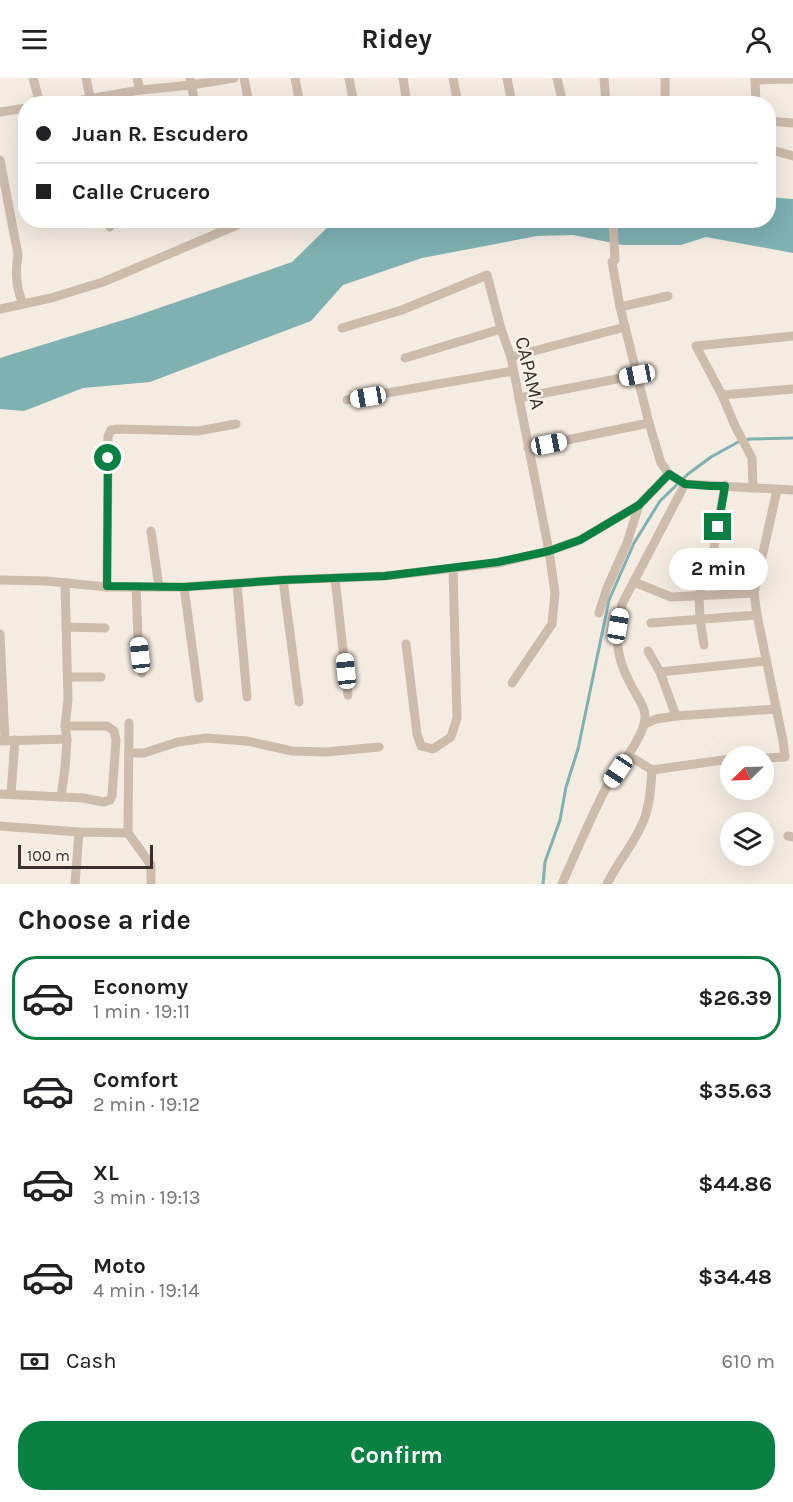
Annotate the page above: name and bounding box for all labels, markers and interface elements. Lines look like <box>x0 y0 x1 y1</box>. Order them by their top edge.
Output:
icon: menu <box>18 23 51 56</box>
text: Ridey <box>361 23 432 55</box>
icon: person <box>742 23 775 56</box>
text: Juan R. Escudero <box>72 121 248 147</box>
text: Calle Crucero <box>72 179 210 205</box>
street label: CAPAMA <box>510 334 550 412</box>
car <box>618 363 656 387</box>
car <box>349 385 387 409</box>
car <box>530 432 568 456</box>
route start <box>94 444 121 471</box>
route end <box>704 513 731 540</box>
callout: 2 min <box>668 548 768 590</box>
text: 2 min <box>691 557 746 580</box>
car <box>606 607 630 645</box>
car <box>129 636 151 674</box>
car <box>335 652 357 690</box>
north arrow <box>720 746 774 800</box>
map controls <box>720 746 774 866</box>
car <box>600 751 636 791</box>
button: layers <box>720 812 774 866</box>
scale bar <box>18 842 153 870</box>
text: 100 m <box>27 846 70 865</box>
text: Choose a ride <box>18 904 191 936</box>
icon: car <box>21 971 75 1025</box>
text: Economy <box>93 974 188 1000</box>
text: $26.39 <box>698 985 772 1011</box>
text: 1 min · 19:11 <box>93 1000 190 1023</box>
icon: car <box>21 1064 75 1118</box>
text: Comfort <box>93 1067 178 1093</box>
text: $35.63 <box>699 1078 772 1104</box>
text: 2 min · 19:12 <box>93 1093 200 1116</box>
icon: car <box>21 1157 75 1211</box>
text: XL <box>93 1160 119 1186</box>
text: $44.86 <box>698 1171 772 1197</box>
text: 3 min · 19:13 <box>93 1186 201 1209</box>
icon: car <box>21 1250 75 1304</box>
text: Moto <box>93 1253 146 1279</box>
text: $34.48 <box>698 1264 772 1290</box>
text: 4 min · 19:14 <box>93 1279 199 1302</box>
icon: cash <box>18 1345 51 1378</box>
text: Cash <box>66 1348 116 1374</box>
text: 610 m <box>722 1350 775 1373</box>
button: Confirm <box>18 1421 775 1490</box>

